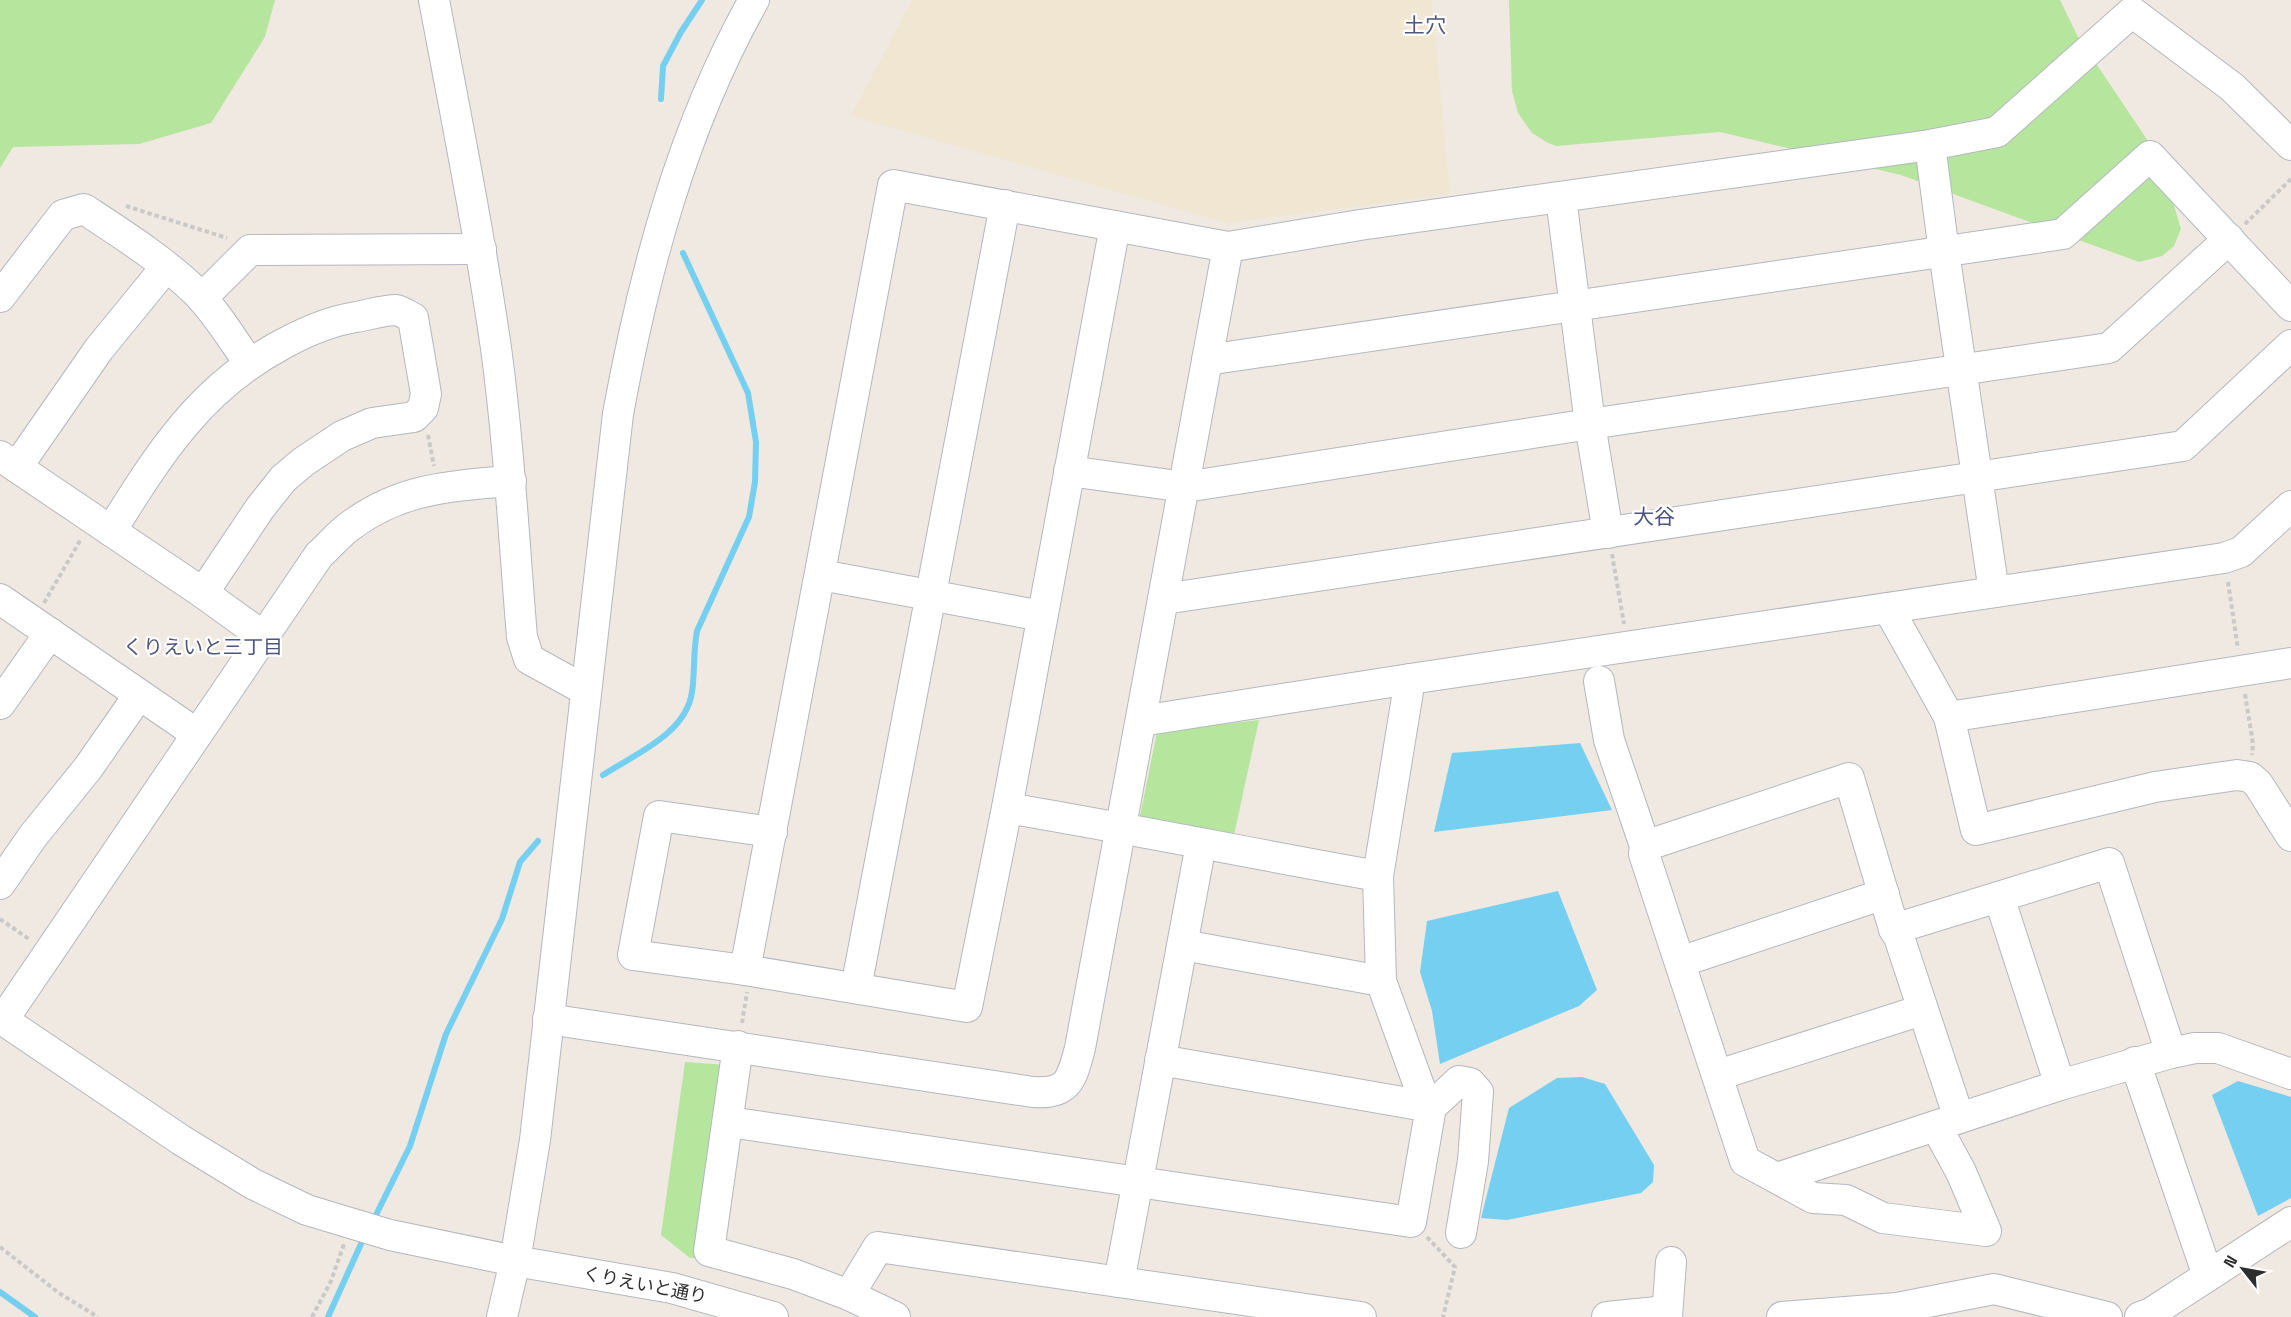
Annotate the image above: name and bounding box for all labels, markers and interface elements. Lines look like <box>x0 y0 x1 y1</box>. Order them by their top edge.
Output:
district label: 土穴 <box>1404 12 1446 39</box>
district label: 大谷 <box>1633 503 1675 530</box>
district label: くりえいと三丁目 <box>123 634 283 660</box>
north arrow <box>2213 1239 2273 1299</box>
text: N <box>2219 1252 2242 1272</box>
street label: くりえいと通り <box>581 1261 709 1308</box>

